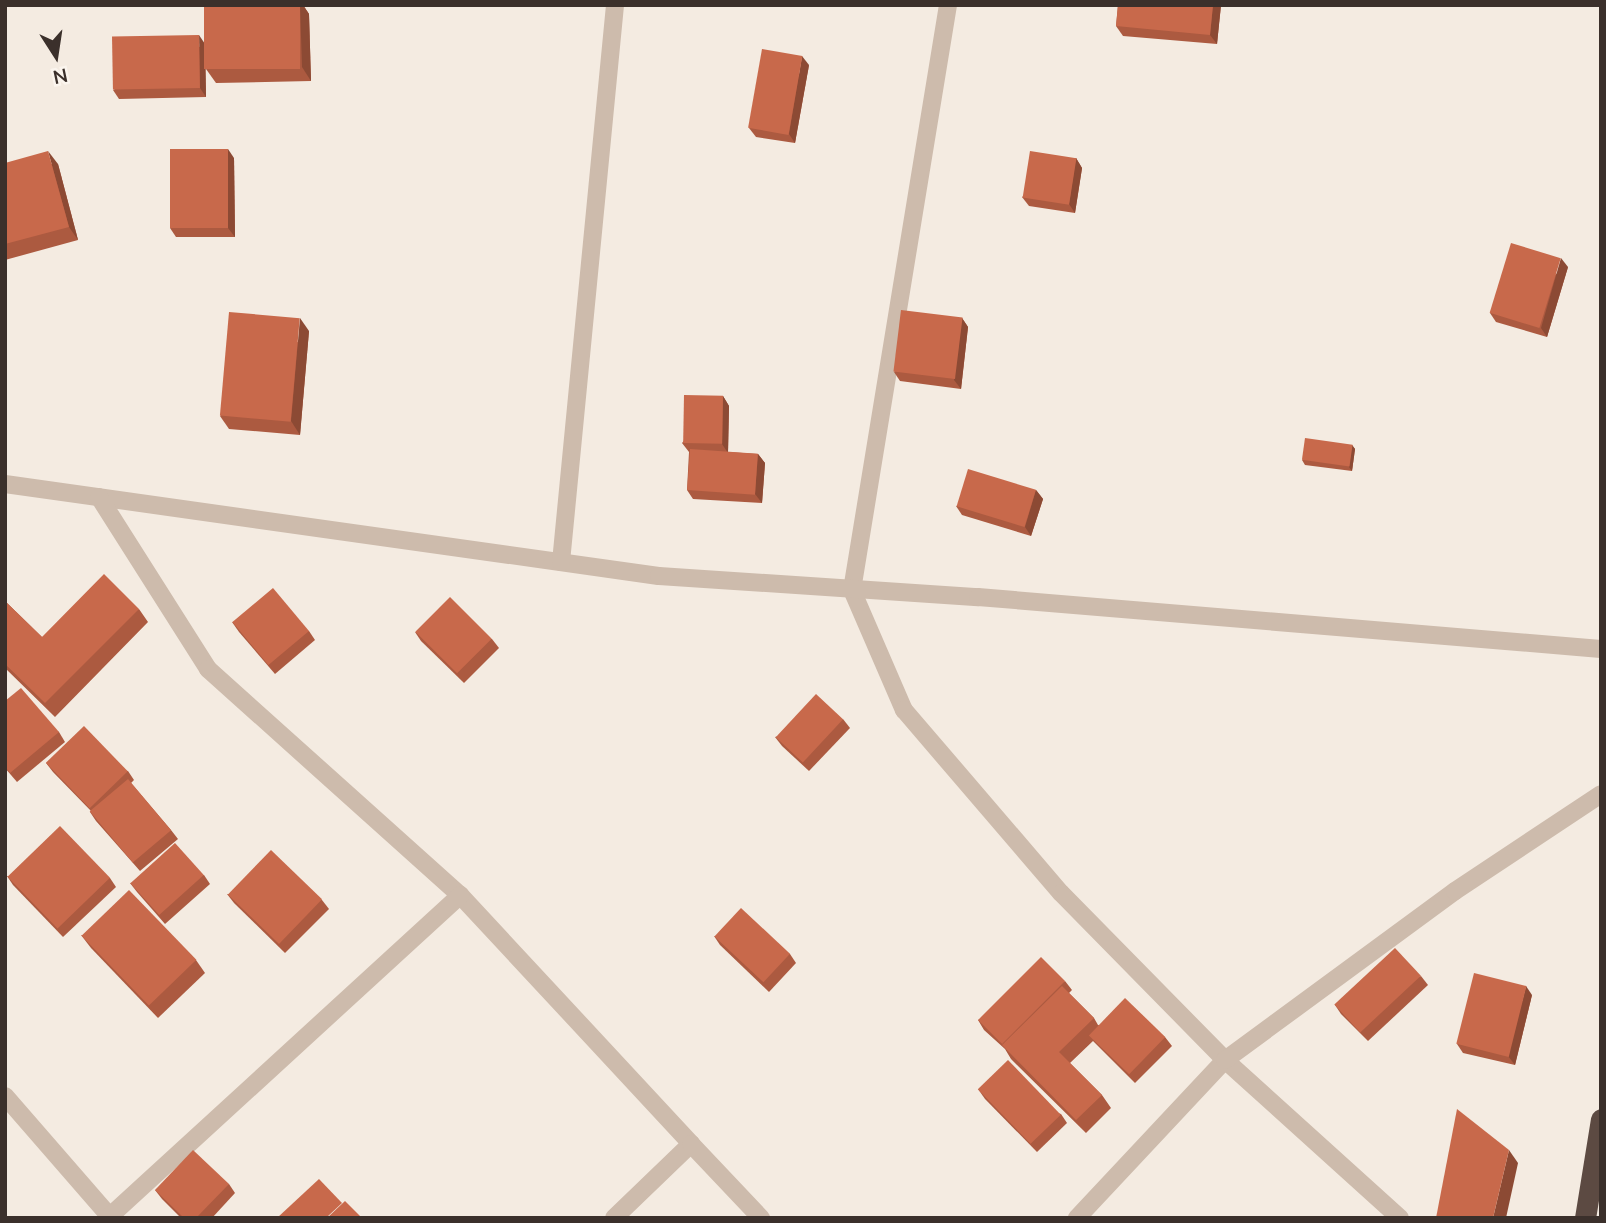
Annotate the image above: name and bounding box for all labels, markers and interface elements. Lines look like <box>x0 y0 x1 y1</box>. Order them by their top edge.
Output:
north arrow <box>21 21 91 91</box>
text: N <box>51 63 70 90</box>

